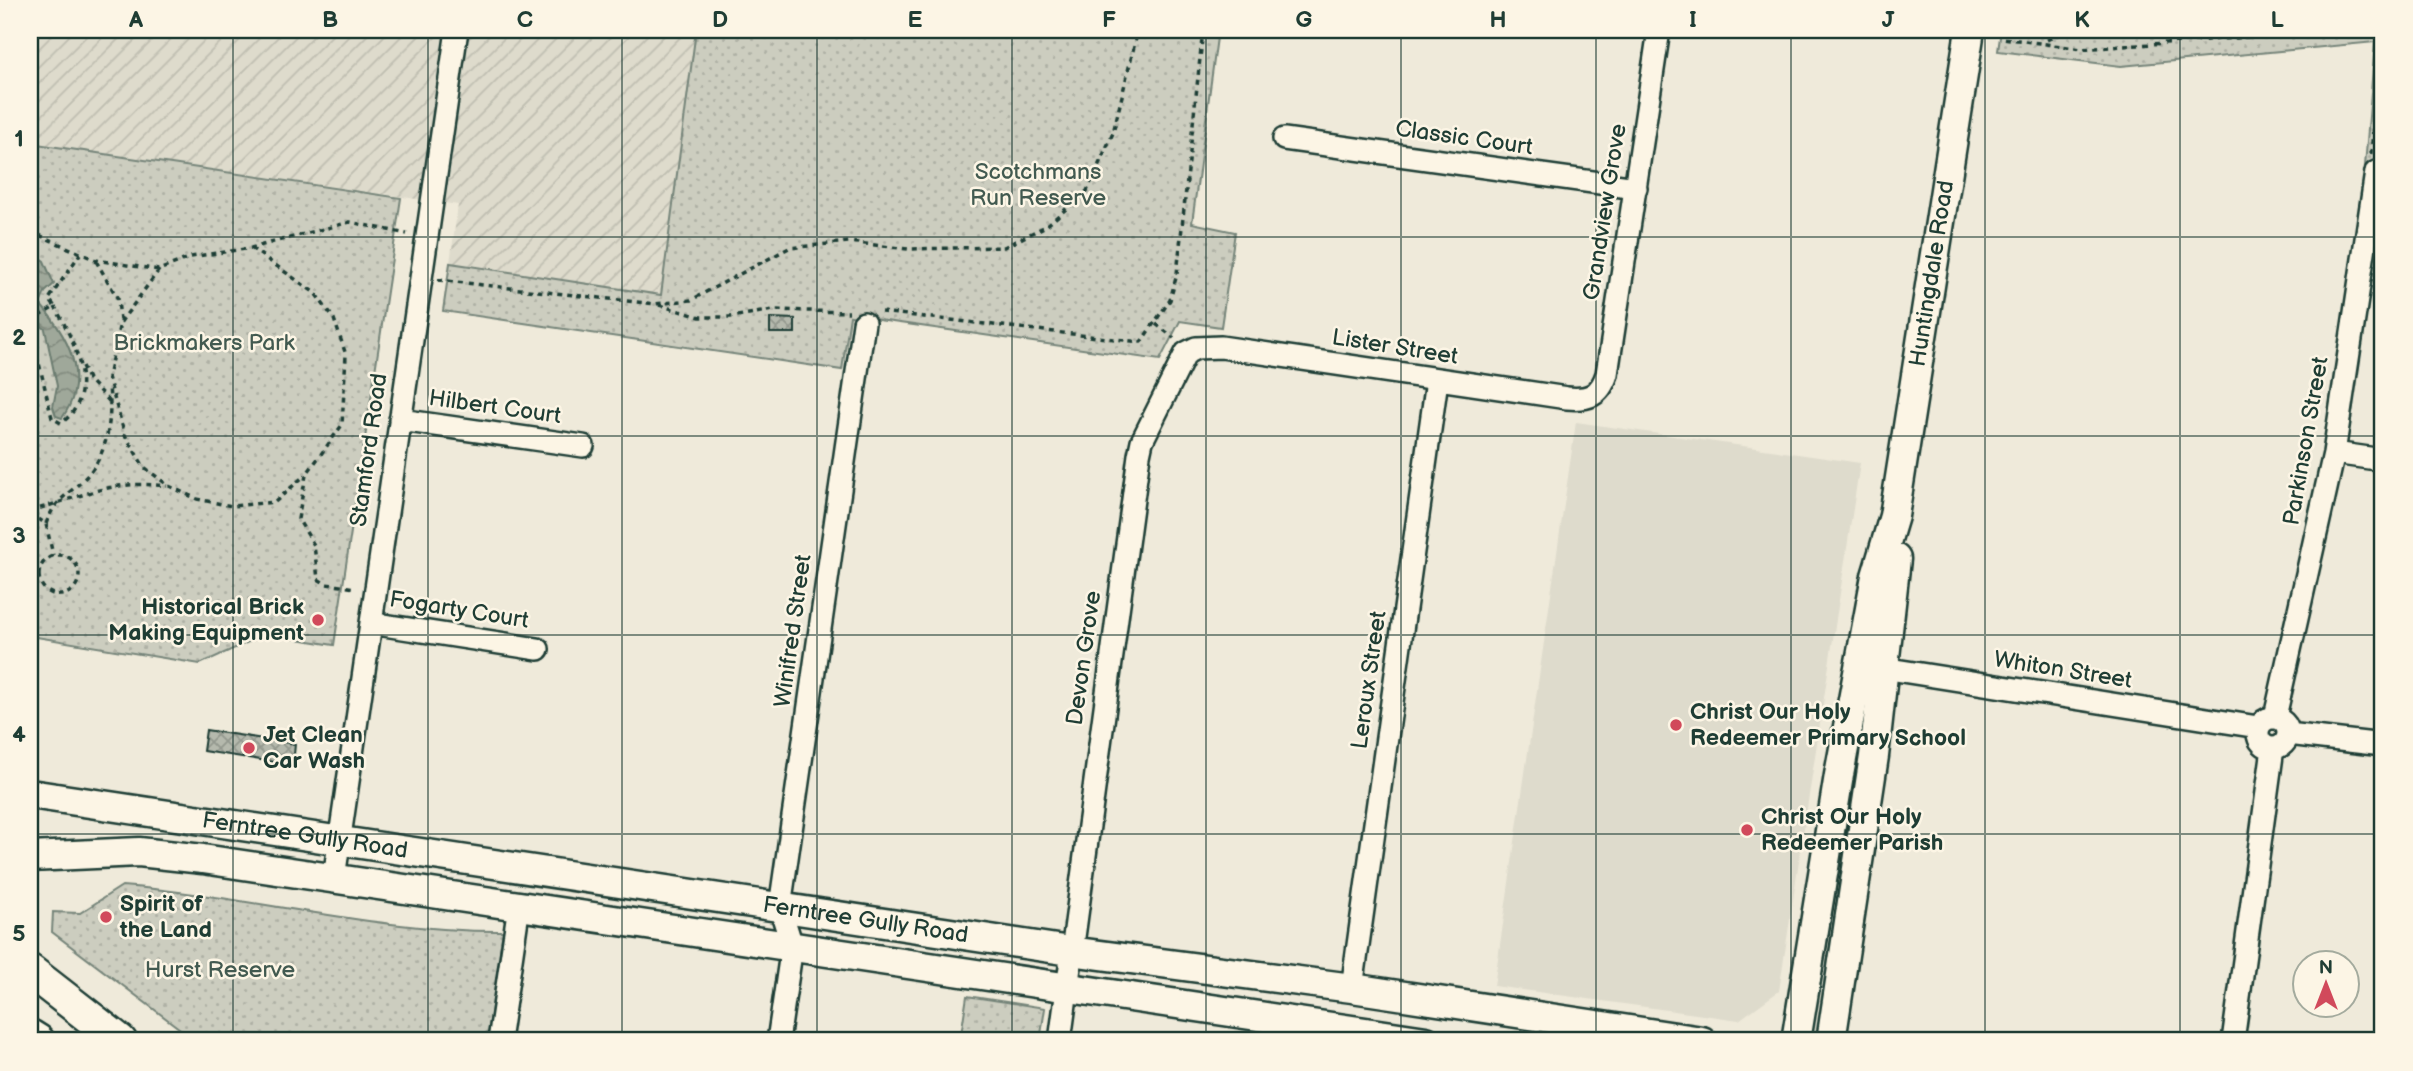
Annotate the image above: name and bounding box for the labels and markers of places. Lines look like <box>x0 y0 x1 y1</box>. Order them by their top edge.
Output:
place label: Historical Brick Making Equipment <box>108 593 304 647</box>
marker: Historical Brick Making Equipment <box>310 612 326 628</box>
place label: Christ Our Holy Redeemer Primary School <box>1690 698 1966 752</box>
marker: Christ Our Holy Redeemer Primary School <box>1668 717 1684 733</box>
place label: Jet Clean Car Wash <box>263 721 365 775</box>
marker: Jet Clean Car Wash <box>241 740 257 756</box>
place label: Christ Our Holy Redeemer Parish <box>1761 803 1943 857</box>
marker: Christ Our Holy Redeemer Parish <box>1739 822 1755 838</box>
place label: Spirit of the Land <box>119 890 212 944</box>
marker: Spirit of the Land <box>98 909 114 925</box>

